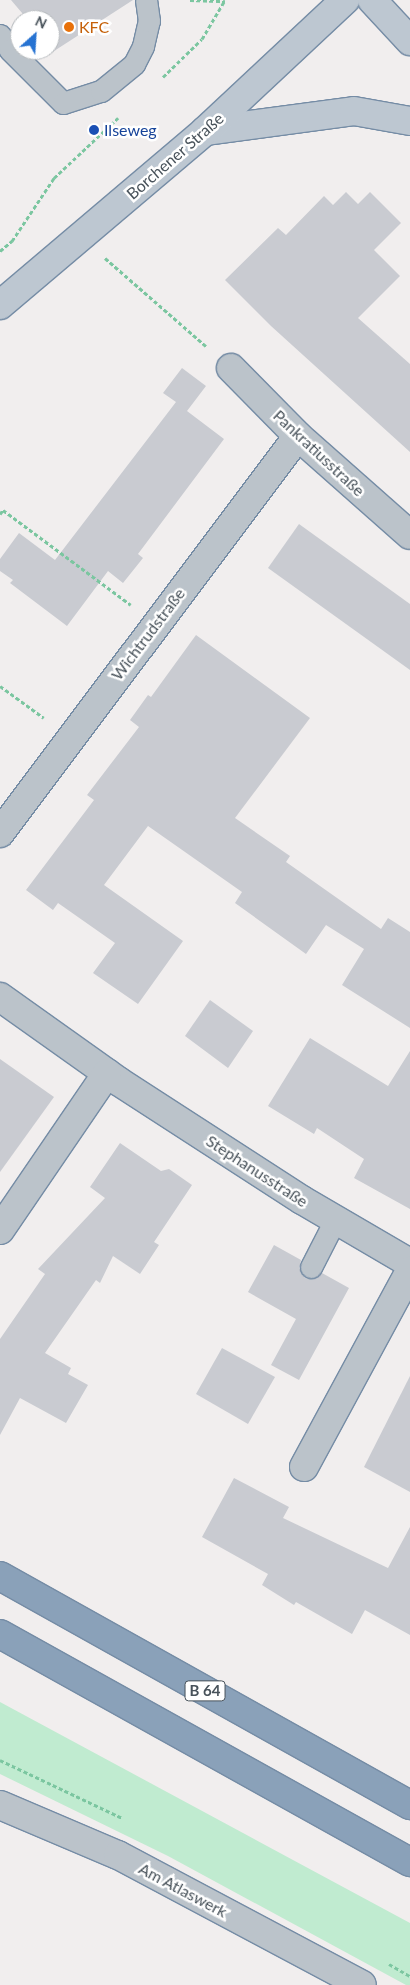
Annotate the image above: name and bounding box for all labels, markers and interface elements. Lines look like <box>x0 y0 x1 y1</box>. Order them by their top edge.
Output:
north arrow <box>10 10 60 60</box>
text: N <box>33 12 50 32</box>
place label: KFC <box>79 17 109 37</box>
marker: KFC <box>63 21 75 33</box>
street label: Borchener Straße <box>122 109 228 203</box>
place label: Ilseweg <box>104 120 157 140</box>
marker: Ilseweg <box>88 124 100 136</box>
street label: Pankratiusstraße <box>269 406 369 500</box>
street label: Wichtrudstraße <box>107 584 189 684</box>
street label: Stephanusstraße <box>203 1131 311 1211</box>
road number: B 64 <box>184 1678 226 1704</box>
street label: Am Atlaswerk <box>135 1859 231 1921</box>

